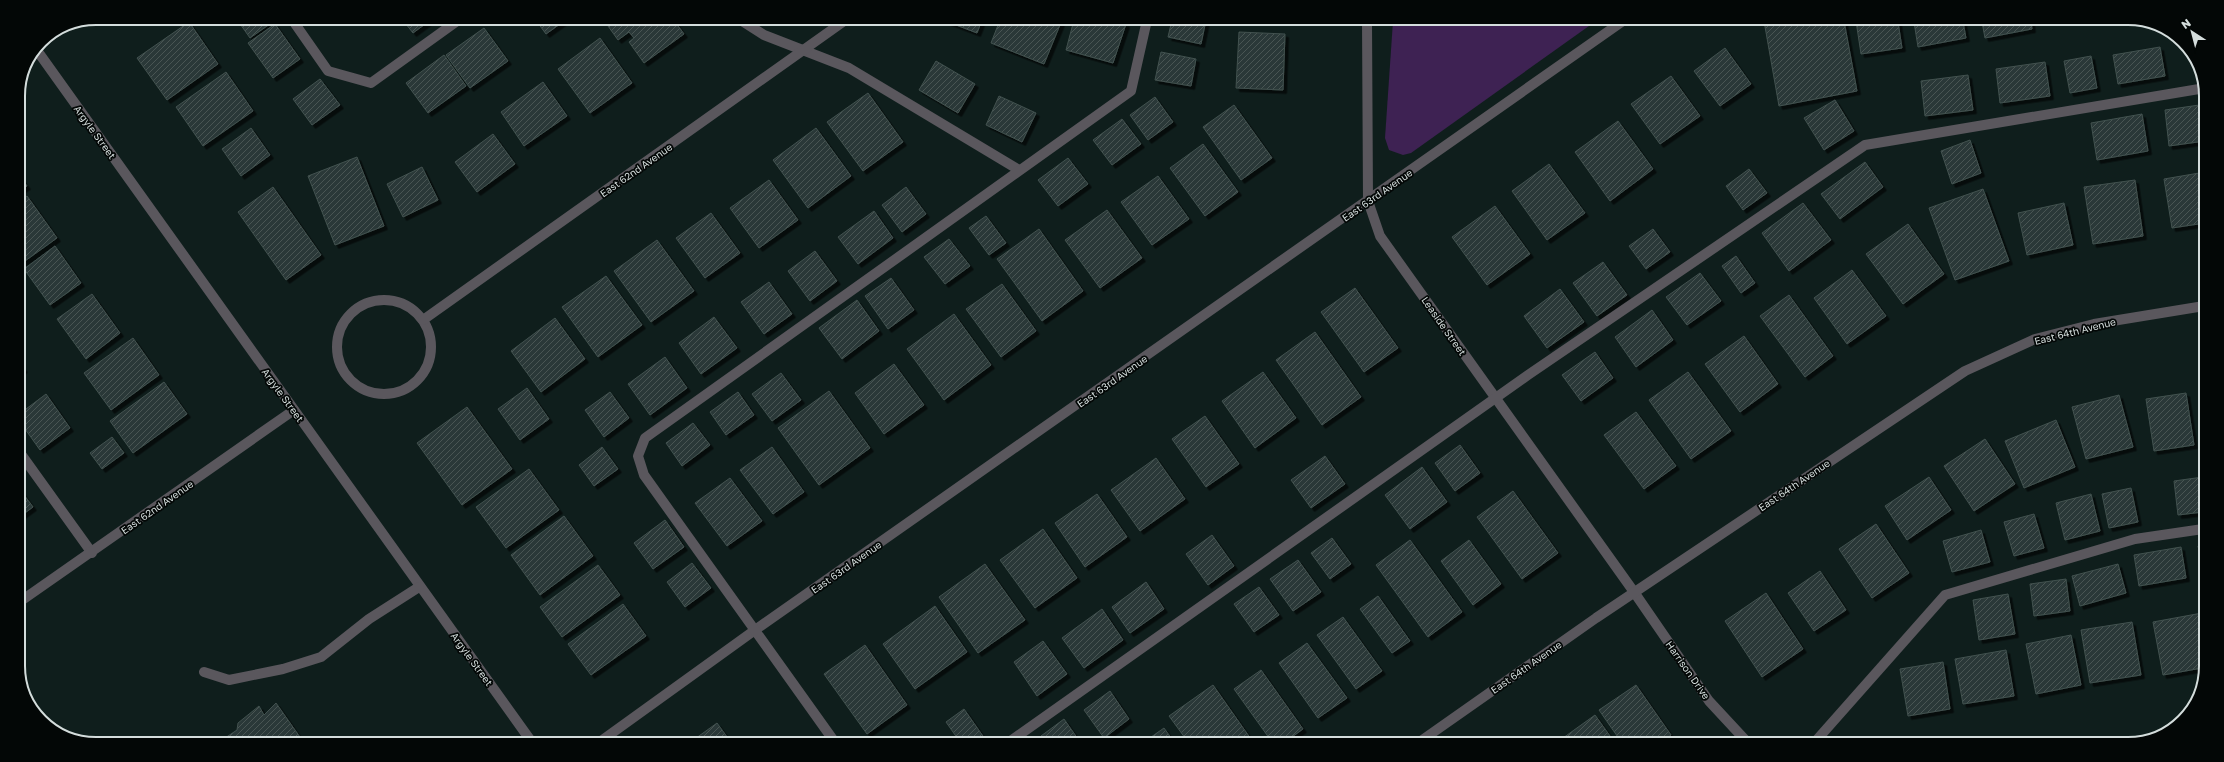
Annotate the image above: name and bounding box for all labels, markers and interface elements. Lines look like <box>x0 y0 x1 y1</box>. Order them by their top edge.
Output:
north arrow <box>2172 12 2212 52</box>
text: N <box>2179 16 2193 31</box>
street label: Argyle Street <box>72 103 118 161</box>
street label: East 62nd Avenue <box>598 140 675 199</box>
street label: East 63rd Avenue <box>1340 166 1415 224</box>
street label: Leaside Street <box>1419 294 1469 358</box>
street label: East 64th Avenue <box>2033 315 2117 347</box>
street label: East 63rd Avenue <box>1075 352 1150 410</box>
street label: Argyle Street <box>260 366 306 424</box>
street label: East 64th Avenue <box>1756 457 1832 513</box>
street label: East 62nd Avenue <box>119 477 196 536</box>
street label: East 63rd Avenue <box>809 538 884 596</box>
street label: Argyle Street <box>449 630 495 688</box>
street label: East 64th Avenue <box>1488 638 1564 696</box>
street label: Harrison Drive <box>1663 639 1713 702</box>

